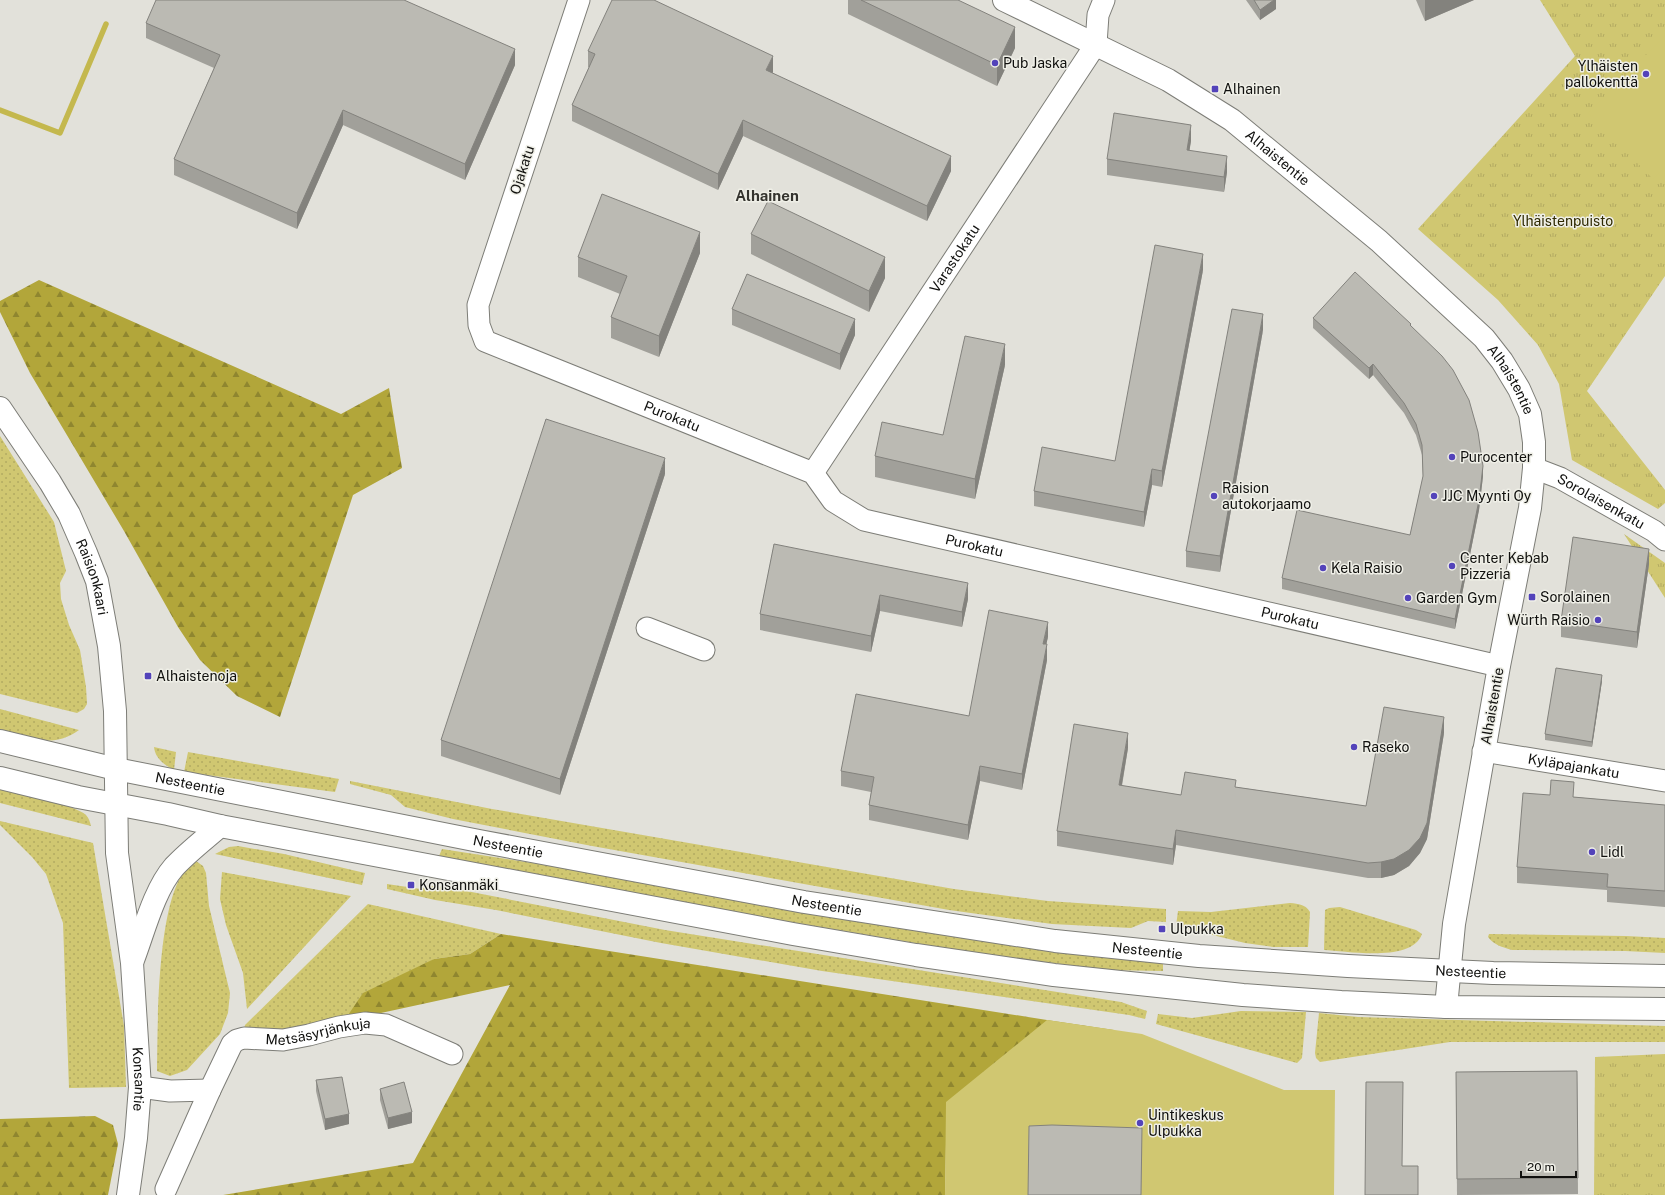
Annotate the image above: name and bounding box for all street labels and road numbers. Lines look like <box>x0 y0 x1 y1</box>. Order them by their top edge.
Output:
street label: Alhaistentie <box>1242 127 1313 189</box>
street label: Ojakatu <box>507 144 537 196</box>
street label: Varastokatu <box>926 221 983 296</box>
street label: Alhaistentie <box>1484 341 1537 417</box>
street label: Purokatu <box>642 398 702 435</box>
street label: Sorolaisenkatu <box>1555 470 1648 532</box>
street label: Purokatu <box>944 531 1005 560</box>
street label: Raisionkaari <box>73 536 111 616</box>
street label: Purokatu <box>1260 604 1321 632</box>
street label: Alhaistentie <box>1477 666 1507 746</box>
street label: Kyläpajankatu <box>1527 751 1621 781</box>
street label: Nesteentie <box>154 769 227 798</box>
street label: Nesteentie <box>472 832 545 861</box>
street label: Nesteentie <box>790 892 863 919</box>
street label: Nesteentie <box>1111 939 1184 962</box>
street label: Nesteentie <box>1435 962 1506 981</box>
street label: Metsäsyrjänkuja <box>265 1015 371 1048</box>
street label: Konsantie <box>129 1046 148 1112</box>

